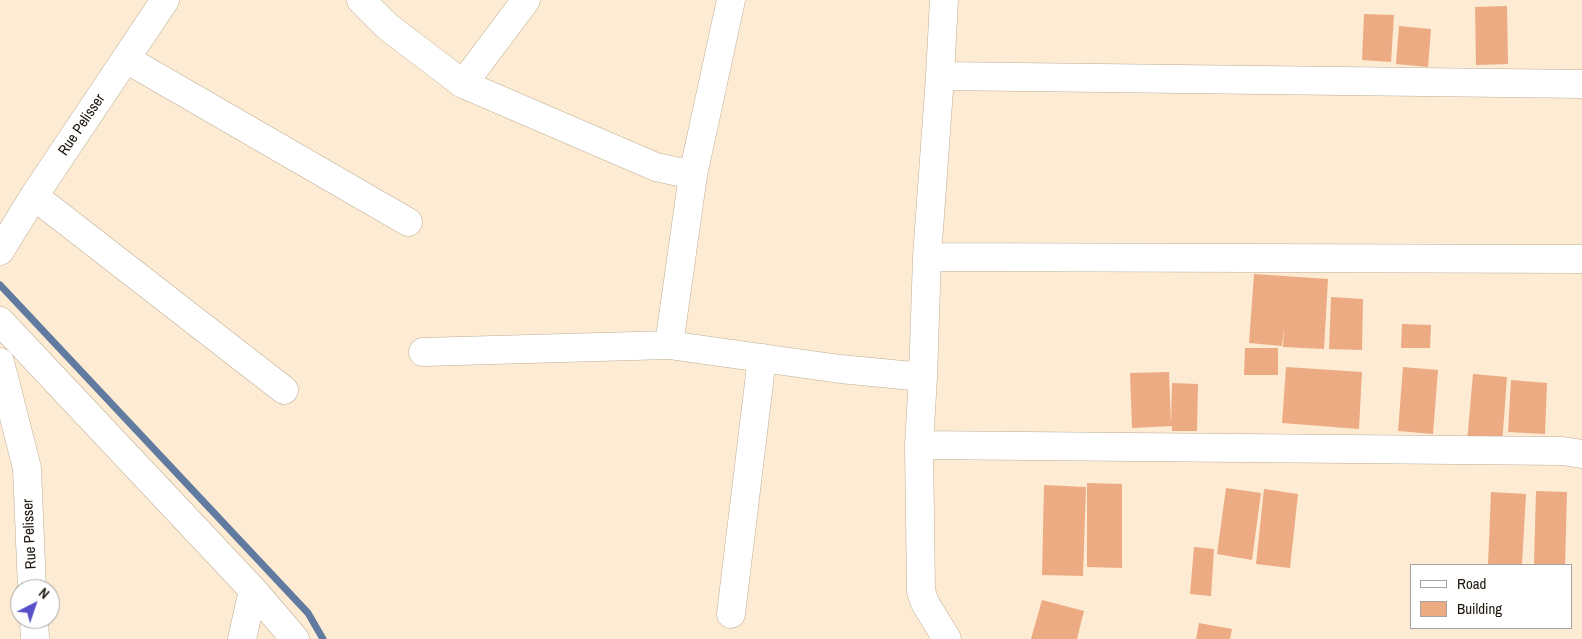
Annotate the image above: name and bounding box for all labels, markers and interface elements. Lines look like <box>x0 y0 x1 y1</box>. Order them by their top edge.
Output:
street label: Rue Pelisser <box>55 91 109 159</box>
street label: Rue Pelisser <box>19 498 41 570</box>
legend <box>1410 564 1572 629</box>
text: Road <box>1457 573 1486 594</box>
north arrow <box>10 579 60 629</box>
text: N <box>35 584 53 603</box>
text: Building <box>1457 598 1502 619</box>

